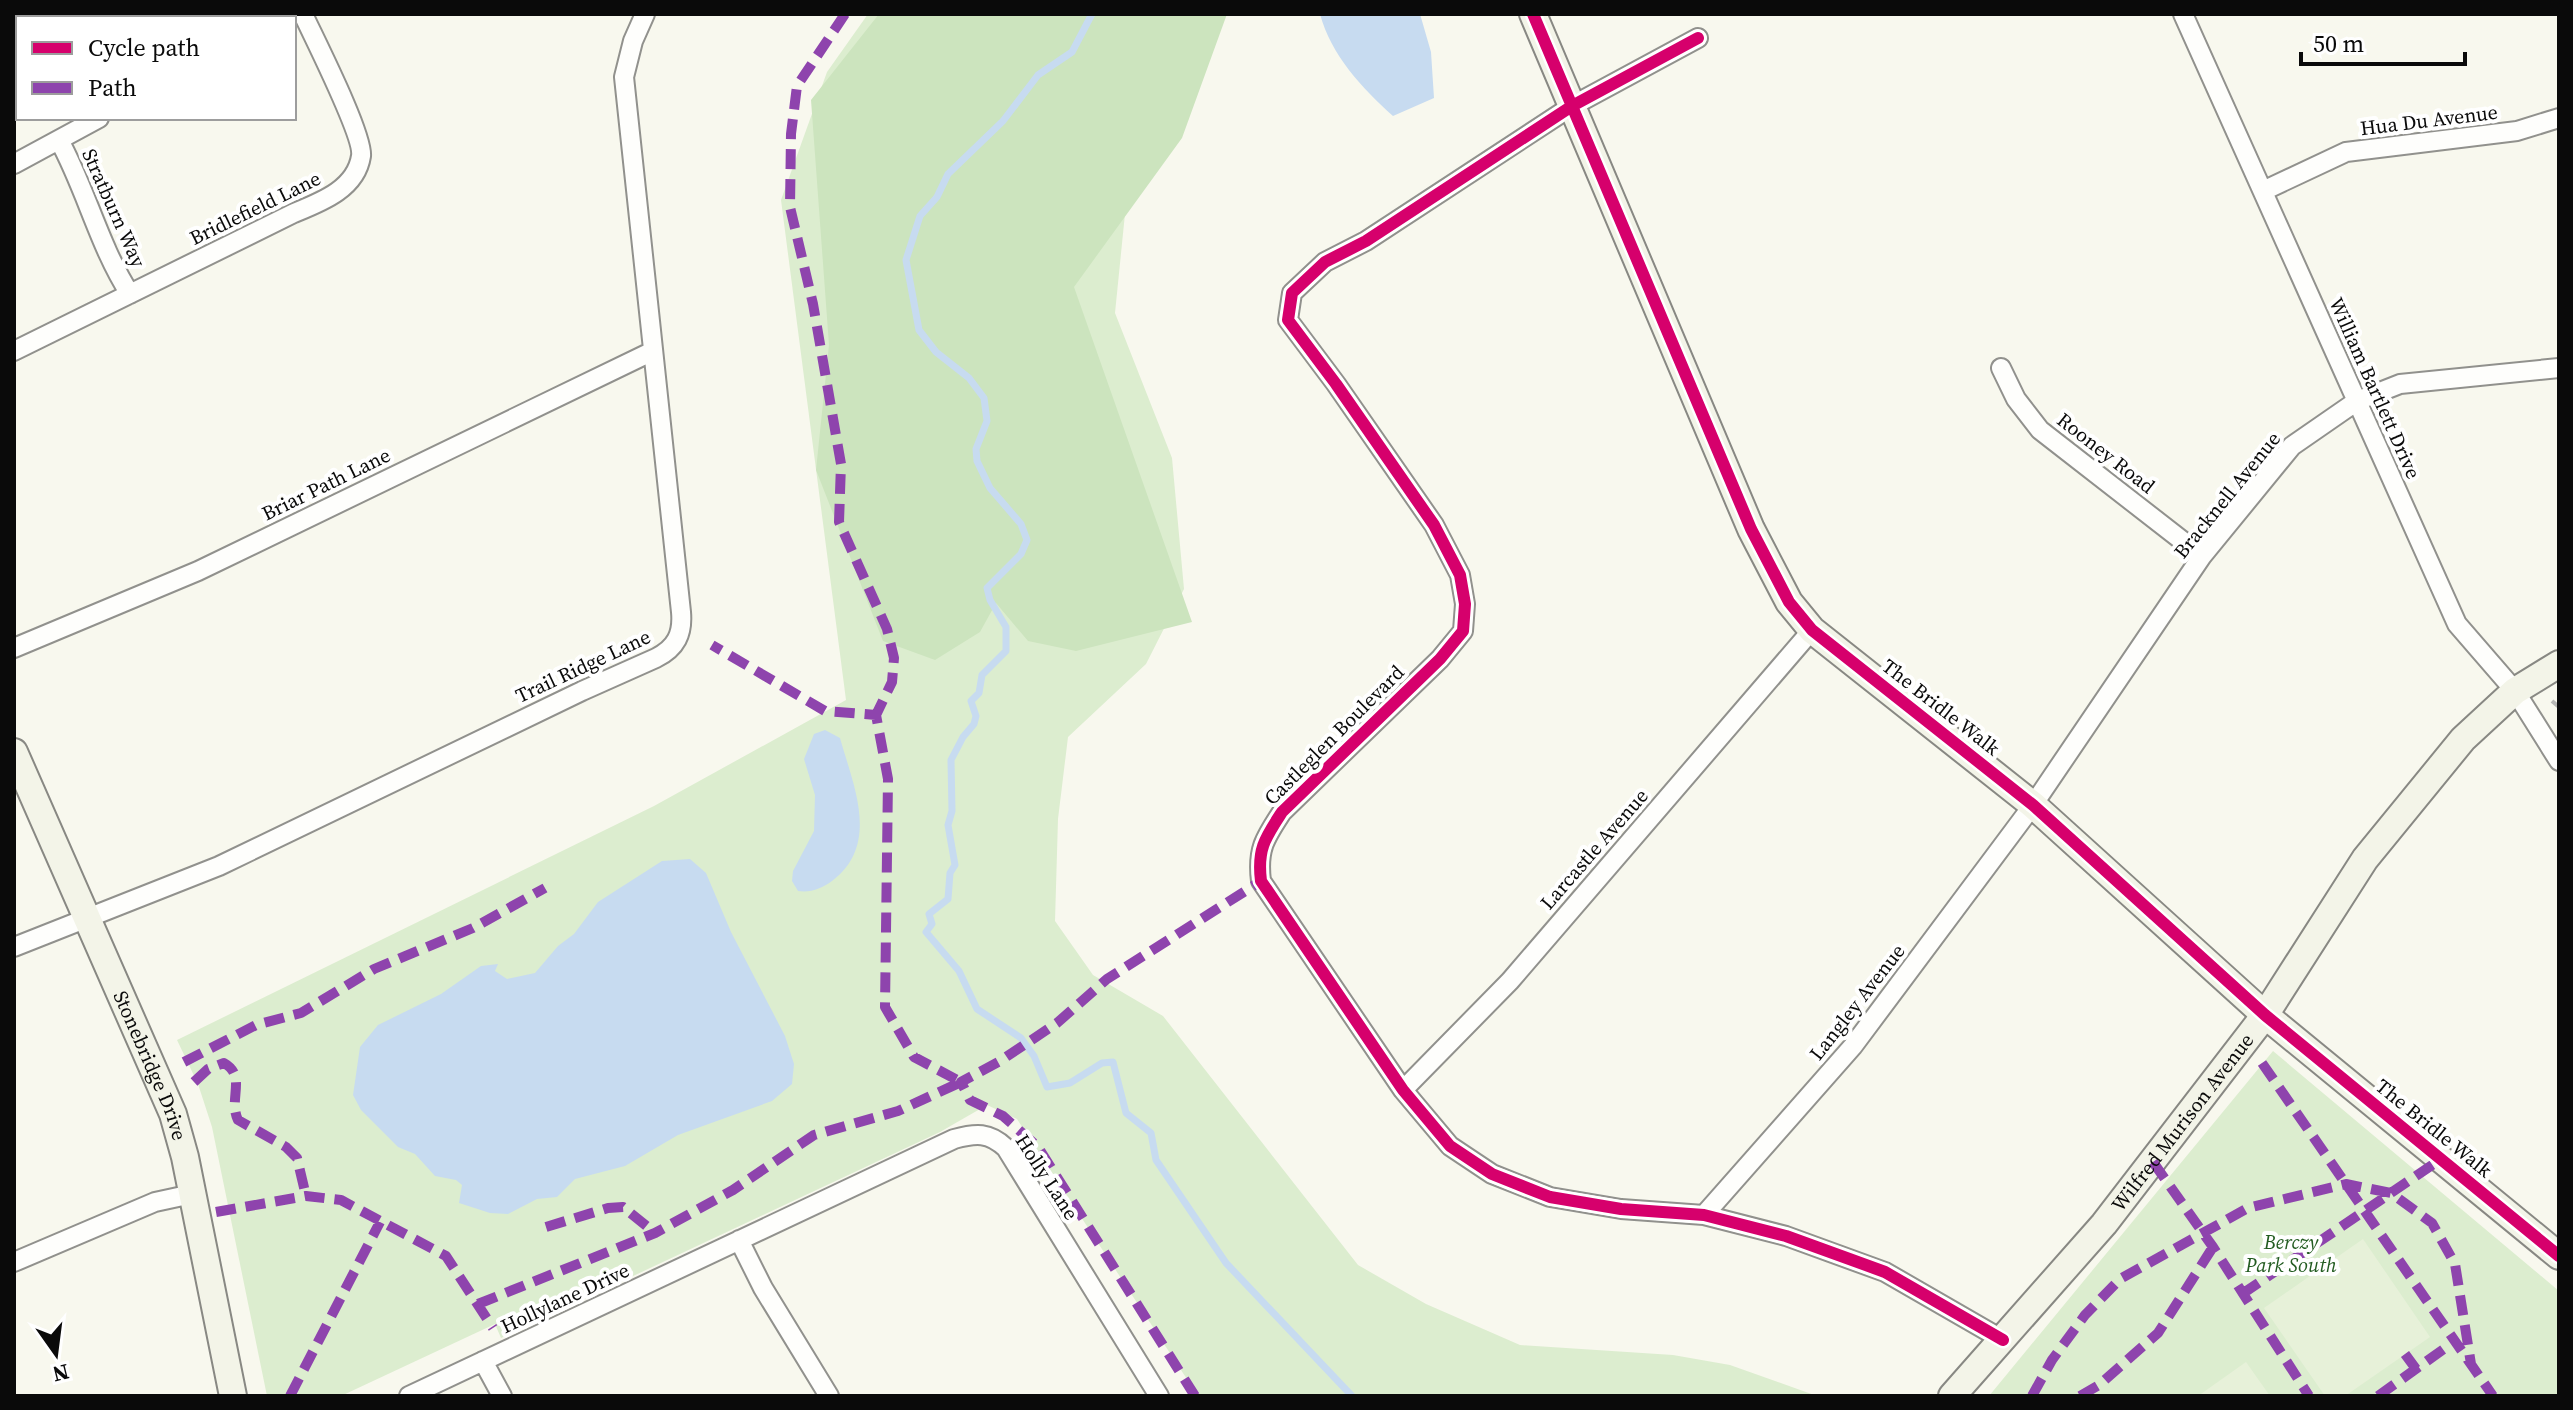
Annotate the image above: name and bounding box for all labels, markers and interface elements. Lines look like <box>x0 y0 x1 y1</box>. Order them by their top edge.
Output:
legend <box>16 16 296 120</box>
scale bar <box>2301 16 2465 66</box>
text: 50 m <box>2313 27 2364 60</box>
text: Cycle path <box>88 31 200 64</box>
text: Path <box>88 71 137 104</box>
street label: Hua Du Avenue <box>2359 98 2499 142</box>
street label: Stratburn Way <box>75 144 153 272</box>
street label: Bridlefield Lane <box>185 164 325 252</box>
street label: William Bartlett Drive <box>2322 293 2428 483</box>
street label: Rooney Road <box>2051 406 2161 500</box>
street label: Bracknell Avenue <box>2167 426 2287 564</box>
street label: Briar Path Lane <box>257 441 395 527</box>
street label: Trail Ridge Lane <box>511 622 655 710</box>
street label: The Bridle Walk <box>1876 652 2006 762</box>
street label: Castleglen Boulevard <box>1258 658 1411 811</box>
street label: Larcastle Avenue <box>1534 783 1654 915</box>
street label: Langley Avenue <box>1803 938 1911 1066</box>
street label: Stonebridge Drive <box>107 986 194 1143</box>
street label: Wilfred Murison Avenue <box>2105 1027 2260 1217</box>
street label: The Bridle Walk <box>2370 1072 2498 1184</box>
street label: Holly Lane <box>1009 1129 1085 1225</box>
park label: Berczy Park South <box>2244 1228 2337 1279</box>
street label: Hollylane Drive <box>496 1256 634 1340</box>
north arrow <box>16 1314 96 1394</box>
text: N <box>49 1357 72 1390</box>

